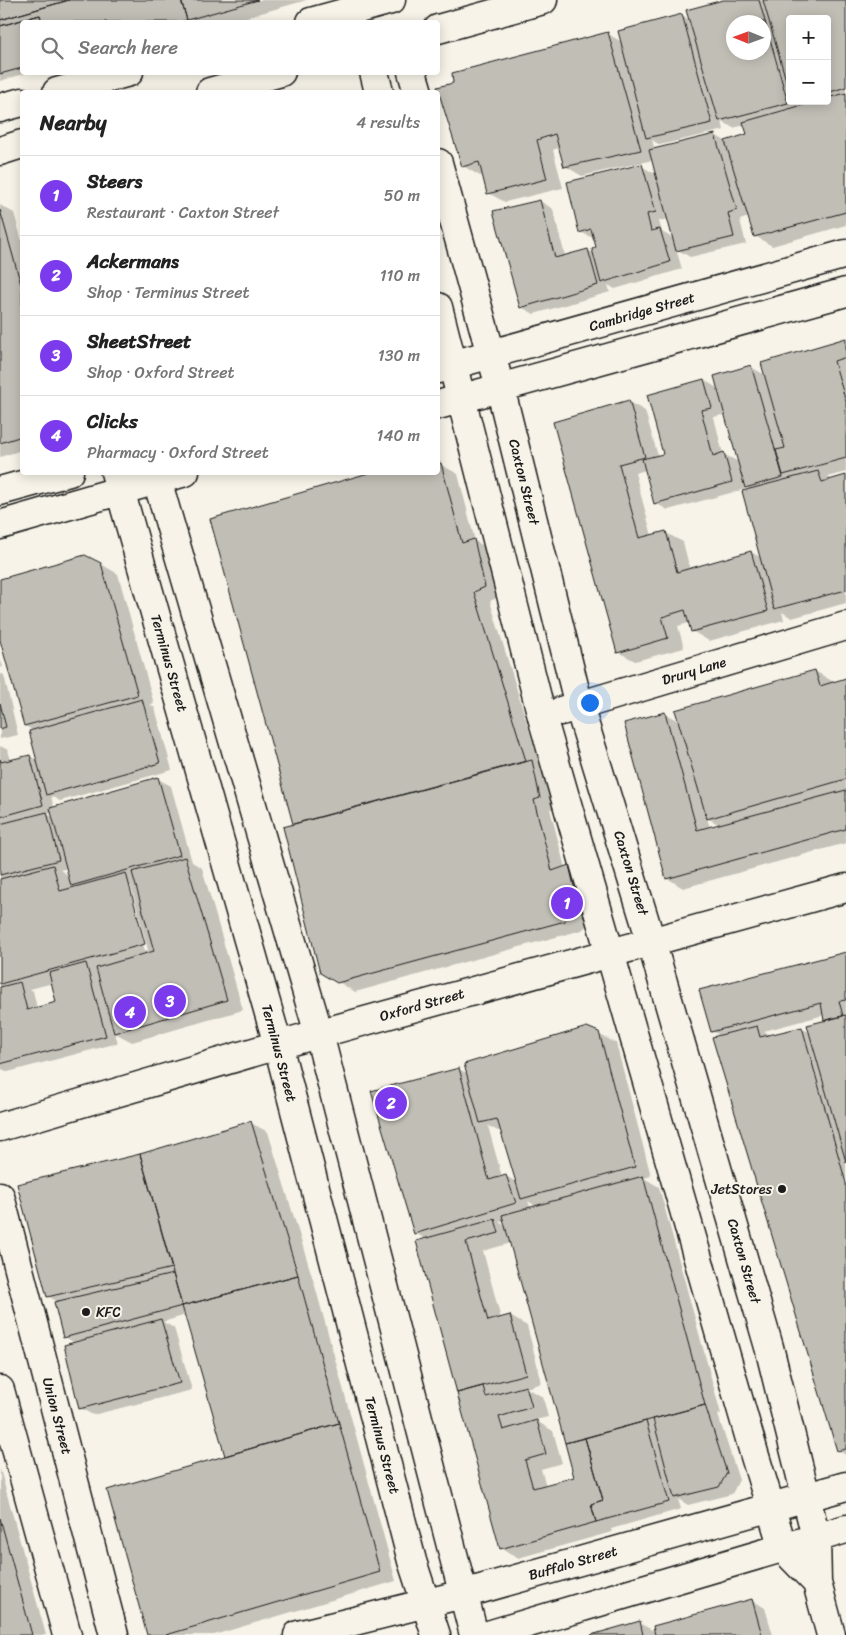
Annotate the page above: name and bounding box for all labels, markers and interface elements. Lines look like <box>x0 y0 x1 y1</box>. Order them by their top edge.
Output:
north arrow <box>726 15 771 60</box>
map controls <box>786 15 831 105</box>
button: + <box>786 15 831 60</box>
search box <box>20 20 440 75</box>
text: Search here <box>78 31 178 64</box>
icon: search <box>38 34 66 62</box>
button: − <box>786 60 831 105</box>
text: Nearby <box>40 104 106 142</box>
text: 4 results <box>356 108 420 137</box>
text: Steers <box>87 165 142 198</box>
text: 1 <box>53 181 59 210</box>
text: 50 m <box>384 181 420 210</box>
text: Restaurant · Caxton Street <box>87 198 279 227</box>
text: Ackermans <box>87 245 179 278</box>
text: 2 <box>51 261 61 290</box>
text: 110 m <box>380 261 420 290</box>
text: Shop · Terminus Street <box>87 278 249 307</box>
street label: Cambridge Street <box>586 285 698 339</box>
text: SheetStreet <box>87 325 191 358</box>
text: 3 <box>52 341 60 370</box>
text: 130 m <box>378 341 420 370</box>
text: Shop · Oxford Street <box>87 358 234 387</box>
text: Clicks <box>87 405 138 438</box>
text: 4 <box>51 421 61 450</box>
text: 140 m <box>377 421 420 450</box>
street label: Caxton Street <box>501 436 547 529</box>
text: Pharmacy · Oxford Street <box>87 438 269 467</box>
street label: Terminus Street <box>143 611 195 715</box>
street label: Drury Lane <box>659 649 729 693</box>
your location <box>577 690 603 716</box>
street label: Caxton Street <box>606 827 656 920</box>
pin: 1 <box>551 884 583 922</box>
street label: Oxford Street <box>377 981 467 1029</box>
pin: 3 <box>154 982 186 1020</box>
pin: 4 <box>114 993 146 1031</box>
street label: Terminus Street <box>254 1001 304 1105</box>
pin: 2 <box>375 1084 407 1122</box>
place label: JetStores <box>710 1177 773 1202</box>
marker: JetStores <box>776 1183 788 1195</box>
street label: Caxton Street <box>720 1215 768 1308</box>
place label: KFC <box>96 1300 121 1325</box>
marker: KFC <box>80 1306 92 1318</box>
street label: Union Street <box>35 1375 79 1457</box>
street label: Terminus Street <box>357 1393 407 1497</box>
street label: Buffalo Street <box>526 1538 620 1588</box>

